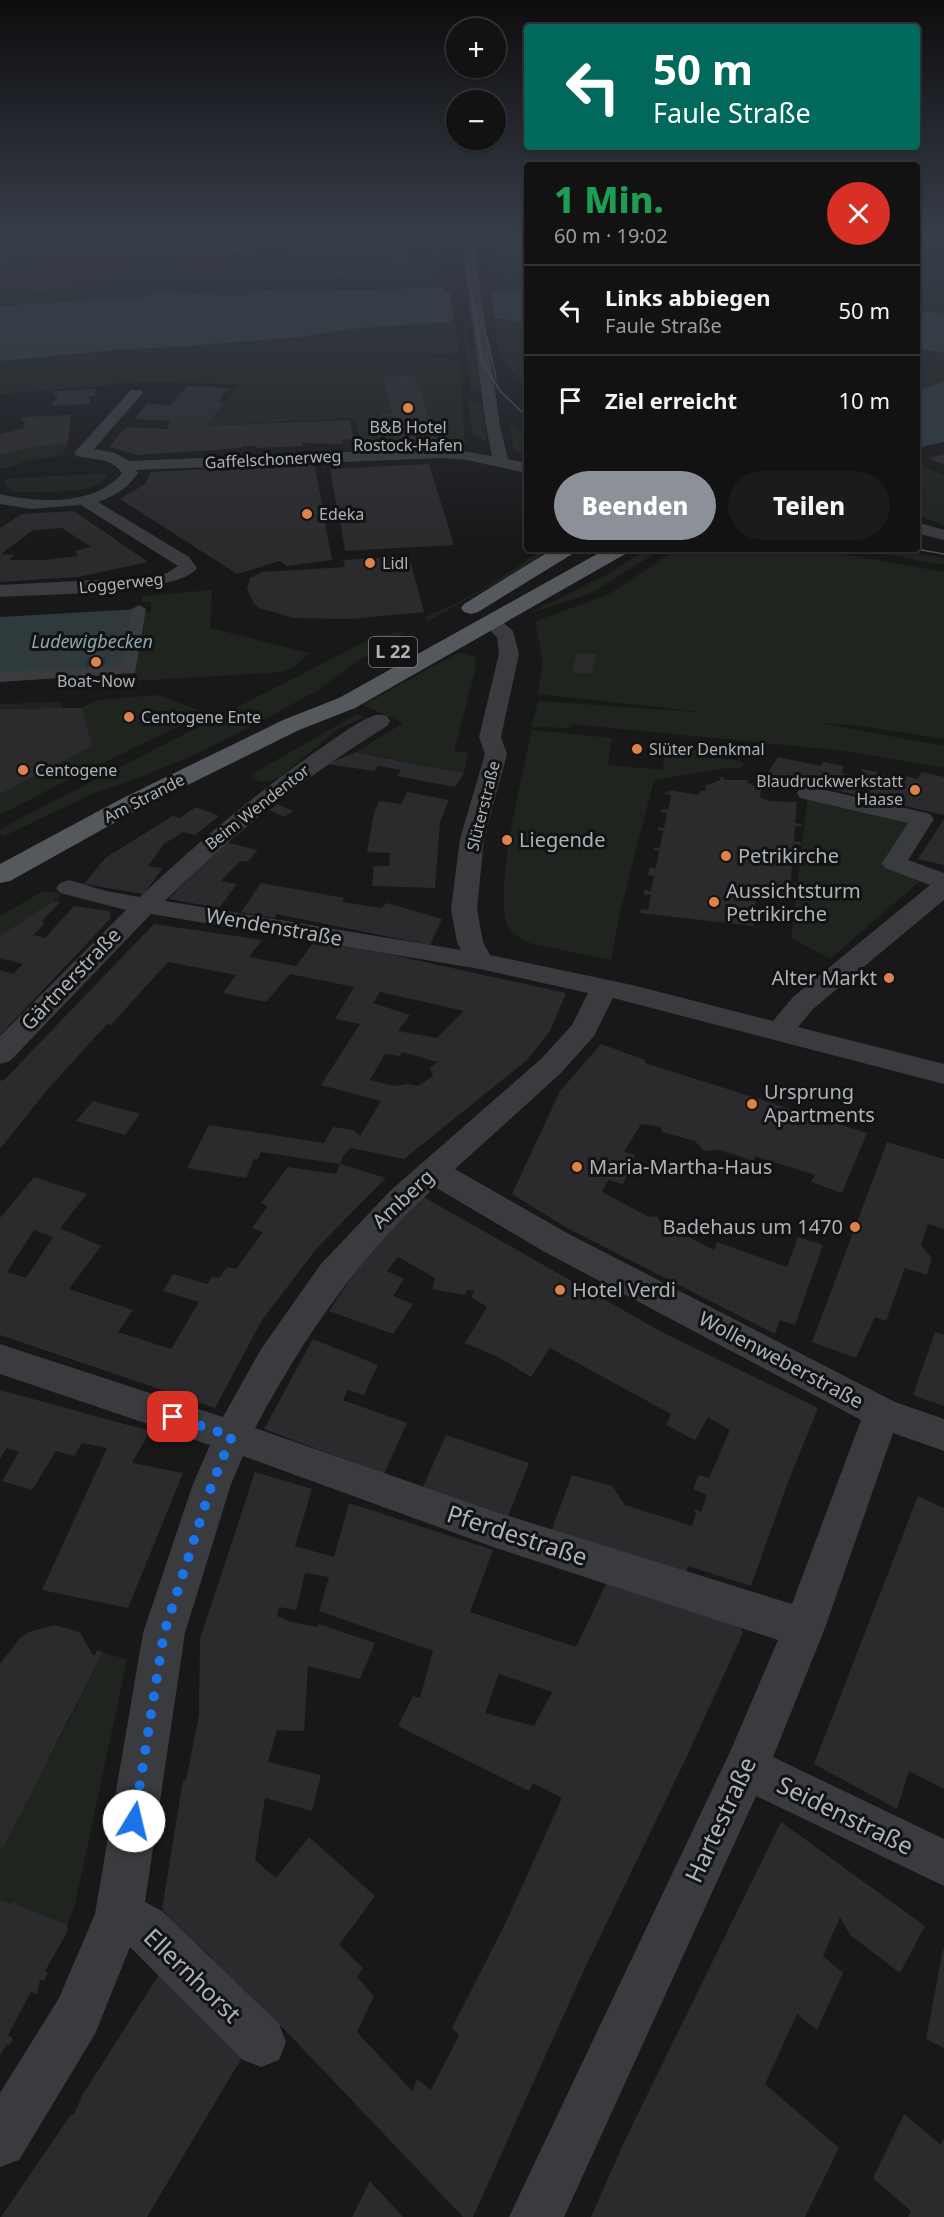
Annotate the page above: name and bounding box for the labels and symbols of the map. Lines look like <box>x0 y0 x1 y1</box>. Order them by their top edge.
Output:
marker: B&B Hotel Rostock-Hafen <box>401 401 415 415</box>
place label: B&B Hotel Rostock-Hafen <box>353 416 463 456</box>
street label: Gaffelschonerweg <box>204 444 342 474</box>
place label: Edeka <box>319 503 364 525</box>
marker: Edeka <box>300 507 314 521</box>
place label: Lidl <box>382 552 408 574</box>
marker: Lidl <box>363 556 377 570</box>
street label: Loggerweg <box>78 568 164 598</box>
water label: Ludewigbecken <box>31 629 153 653</box>
road number: L 22 <box>369 637 417 667</box>
marker: Boat~Now <box>89 655 103 669</box>
place label: Boat~Now <box>57 670 135 692</box>
place label: Centogene Ente <box>141 706 261 728</box>
marker: Centogene Ente <box>122 710 136 724</box>
place label: Slüter Denkmal <box>649 738 765 760</box>
marker: Slüter Denkmal <box>630 742 644 756</box>
place label: Centogene <box>35 759 117 781</box>
street label: Beim Wendentor <box>200 759 314 855</box>
street label: Slüterstraße <box>461 759 505 853</box>
marker: Centogene <box>16 763 30 777</box>
street label: Am Strande <box>100 768 188 828</box>
place label: Blaudruckwerkstatt Haase <box>756 770 903 810</box>
marker: Blaudruckwerkstatt Haase <box>908 783 922 797</box>
place label: Liegende <box>519 826 605 853</box>
marker: Liegende <box>500 833 514 847</box>
place label: Petrikirche <box>738 842 839 869</box>
marker: Petrikirche <box>719 849 733 863</box>
place label: Aussichtsturm Petrikirche <box>726 877 861 927</box>
marker: Aussichtsturm Petrikirche <box>707 895 721 909</box>
street label: Wendenstraße <box>204 901 344 952</box>
street label: Gärtnerstraße <box>15 921 127 1036</box>
place label: Alter Markt <box>772 964 877 991</box>
marker: Alter Markt <box>882 971 896 985</box>
place label: Ursprung Apartments <box>764 1078 875 1128</box>
marker: Ursprung Apartments <box>745 1097 759 1111</box>
place label: Maria-Martha-Haus <box>589 1153 772 1180</box>
marker: Maria-Martha-Haus <box>570 1160 584 1174</box>
street label: Amberg <box>366 1163 439 1234</box>
place label: Badehaus um 1470 <box>662 1213 843 1240</box>
marker: Badehaus um 1470 <box>848 1220 862 1234</box>
place label: Hotel Verdi <box>572 1276 676 1303</box>
marker: Hotel Verdi <box>553 1283 567 1297</box>
street label: Wollenweberstraße <box>694 1305 868 1414</box>
pin <box>147 1391 198 1442</box>
street label: Pferdestraße <box>443 1496 592 1573</box>
street label: Hartestraße <box>676 1751 763 1888</box>
street label: Seidenstraße <box>772 1767 919 1862</box>
position arrow <box>102 1789 166 1853</box>
street label: Ellernhorst <box>137 1920 249 2030</box>

